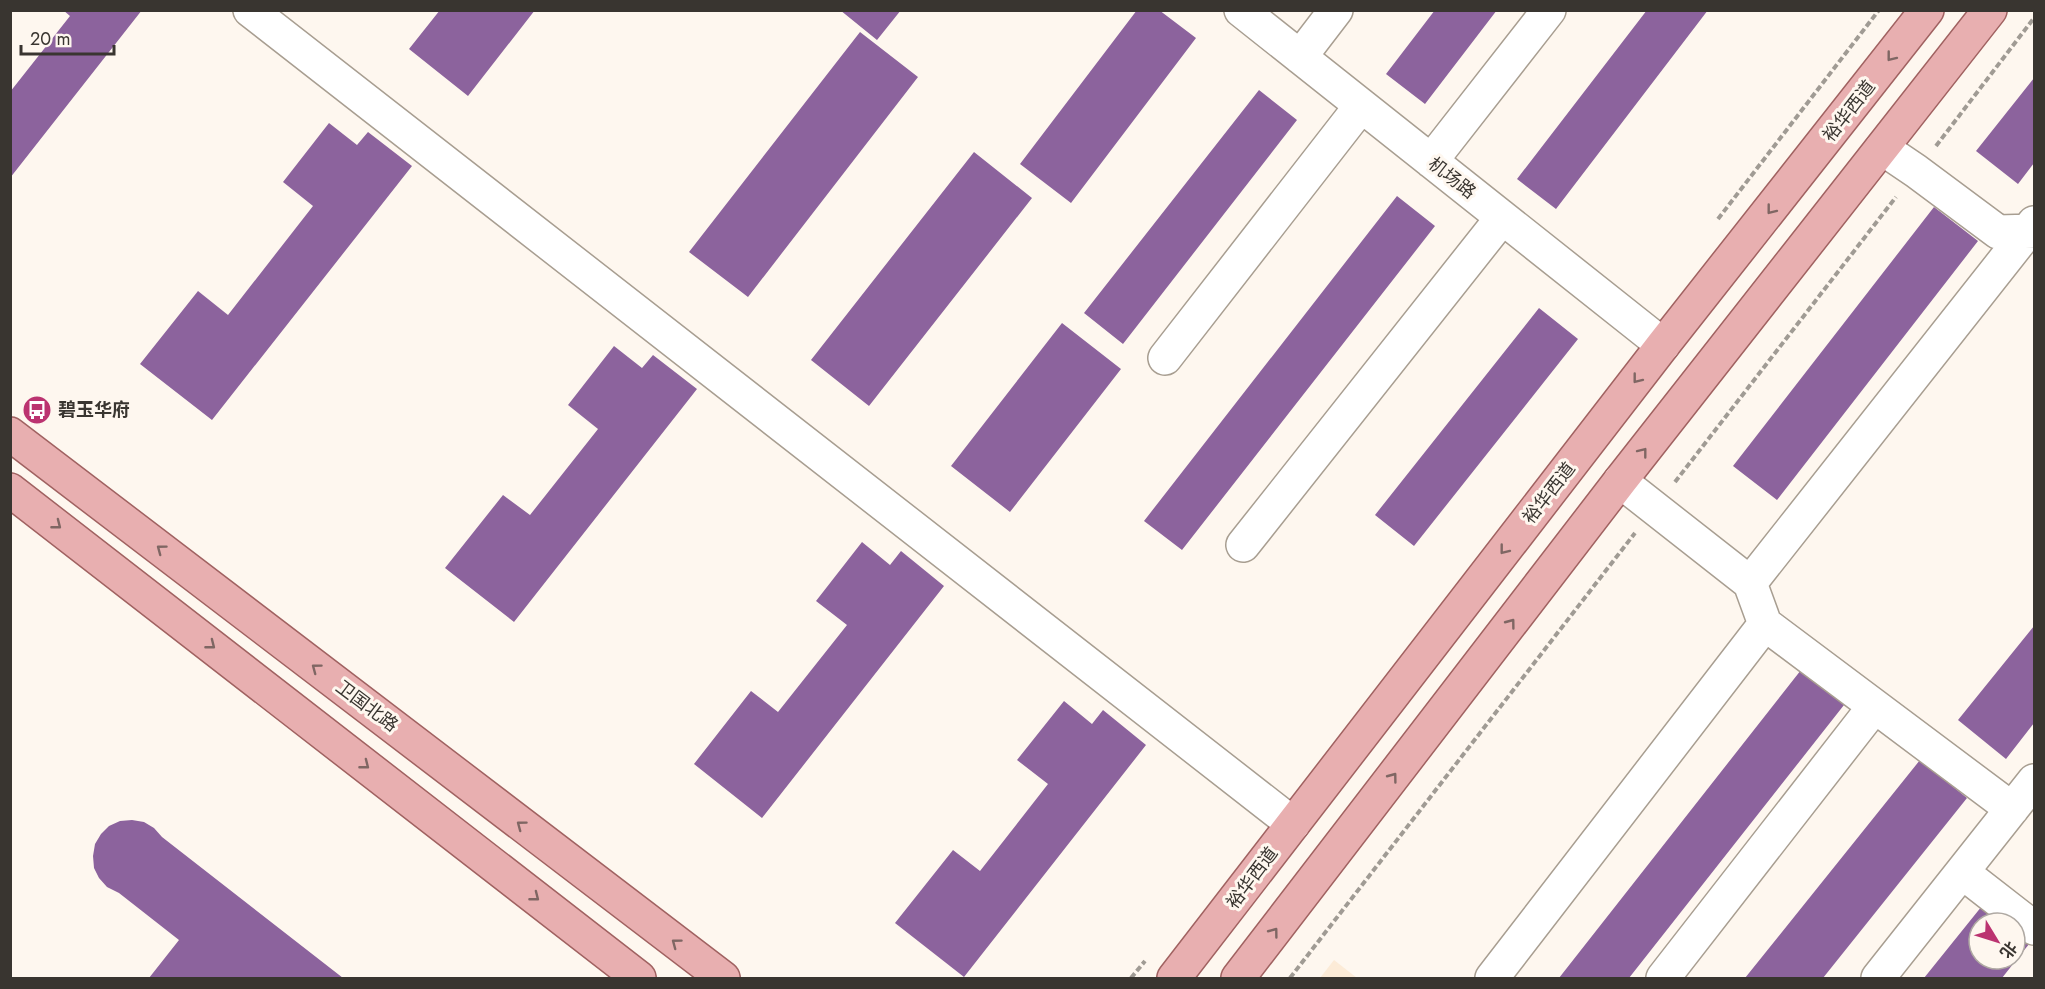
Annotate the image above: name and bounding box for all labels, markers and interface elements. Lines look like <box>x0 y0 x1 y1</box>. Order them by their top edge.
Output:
scale bar <box>21 18 114 56</box>
text: 20 m <box>30 26 70 52</box>
one-way arrow <box>1888 50 1899 61</box>
street label: 裕华西道 <box>1817 75 1881 147</box>
street label: 机场路 <box>1423 151 1481 205</box>
one-way arrow <box>1767 203 1778 214</box>
one-way arrow <box>1633 373 1644 384</box>
bus stop icon: 碧玉华府 <box>21 394 53 426</box>
place label: 碧玉华府 <box>58 397 130 423</box>
one-way arrow <box>1636 447 1647 458</box>
street label: 裕华西道 <box>1517 457 1581 529</box>
one-way arrow <box>50 518 61 529</box>
one-way arrow <box>1501 544 1512 555</box>
one-way arrow <box>157 546 168 557</box>
one-way arrow <box>1504 618 1515 629</box>
one-way arrow <box>204 638 215 649</box>
one-way arrow <box>312 664 323 675</box>
street label: 卫国北路 <box>330 674 404 738</box>
one-way arrow <box>358 757 369 768</box>
one-way arrow <box>1385 773 1396 784</box>
one-way arrow <box>517 821 528 832</box>
street label: 裕华西道 <box>1220 841 1284 915</box>
one-way arrow <box>528 890 539 901</box>
north arrow <box>1967 911 2027 971</box>
one-way arrow <box>1266 928 1277 939</box>
text: 北 <box>1994 937 2022 963</box>
one-way arrow <box>672 939 683 950</box>

